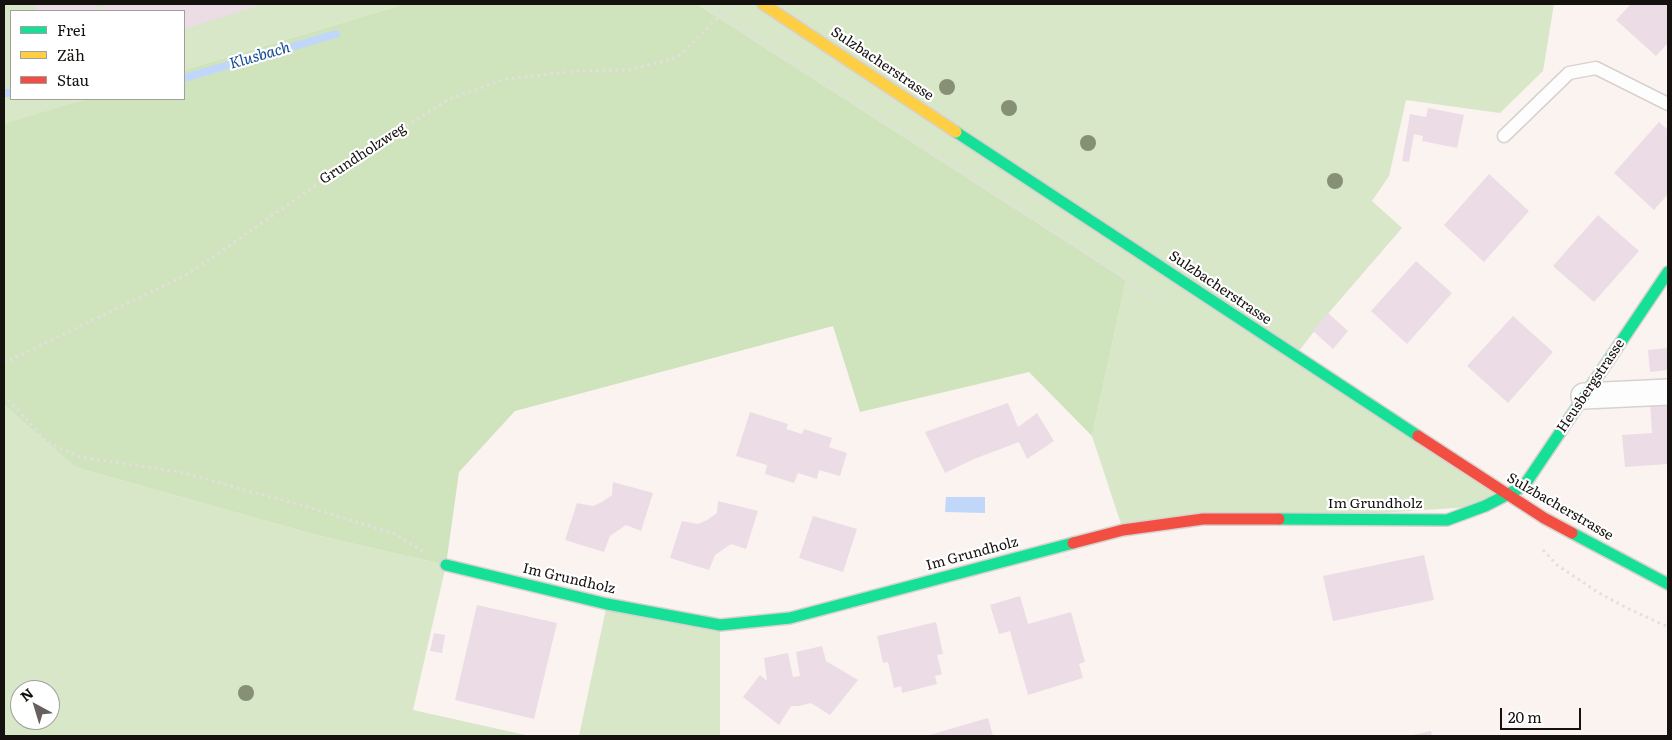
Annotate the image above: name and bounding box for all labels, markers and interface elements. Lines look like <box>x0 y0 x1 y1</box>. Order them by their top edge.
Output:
legend <box>10 10 185 100</box>
text: Frei <box>57 18 86 41</box>
street label: Sulzbacherstrasse <box>828 24 936 104</box>
water label: Klusbach <box>228 39 292 73</box>
text: Zäh <box>57 43 85 66</box>
text: Stau <box>57 68 89 91</box>
street label: Grundholzweg <box>317 120 409 188</box>
street label: Sulzbacherstrasse <box>1166 248 1274 328</box>
street label: Heusbergstrasse <box>1554 336 1628 436</box>
street label: Sulzbacherstrasse <box>1504 470 1616 544</box>
street label: Im Grundholz <box>1328 496 1422 512</box>
street label: Im Grundholz <box>924 534 1020 574</box>
street label: Im Grundholz <box>521 560 617 598</box>
north arrow <box>10 680 60 730</box>
text: N <box>15 683 37 706</box>
scale bar <box>1502 698 1583 730</box>
text: 20 m <box>1508 705 1542 728</box>

